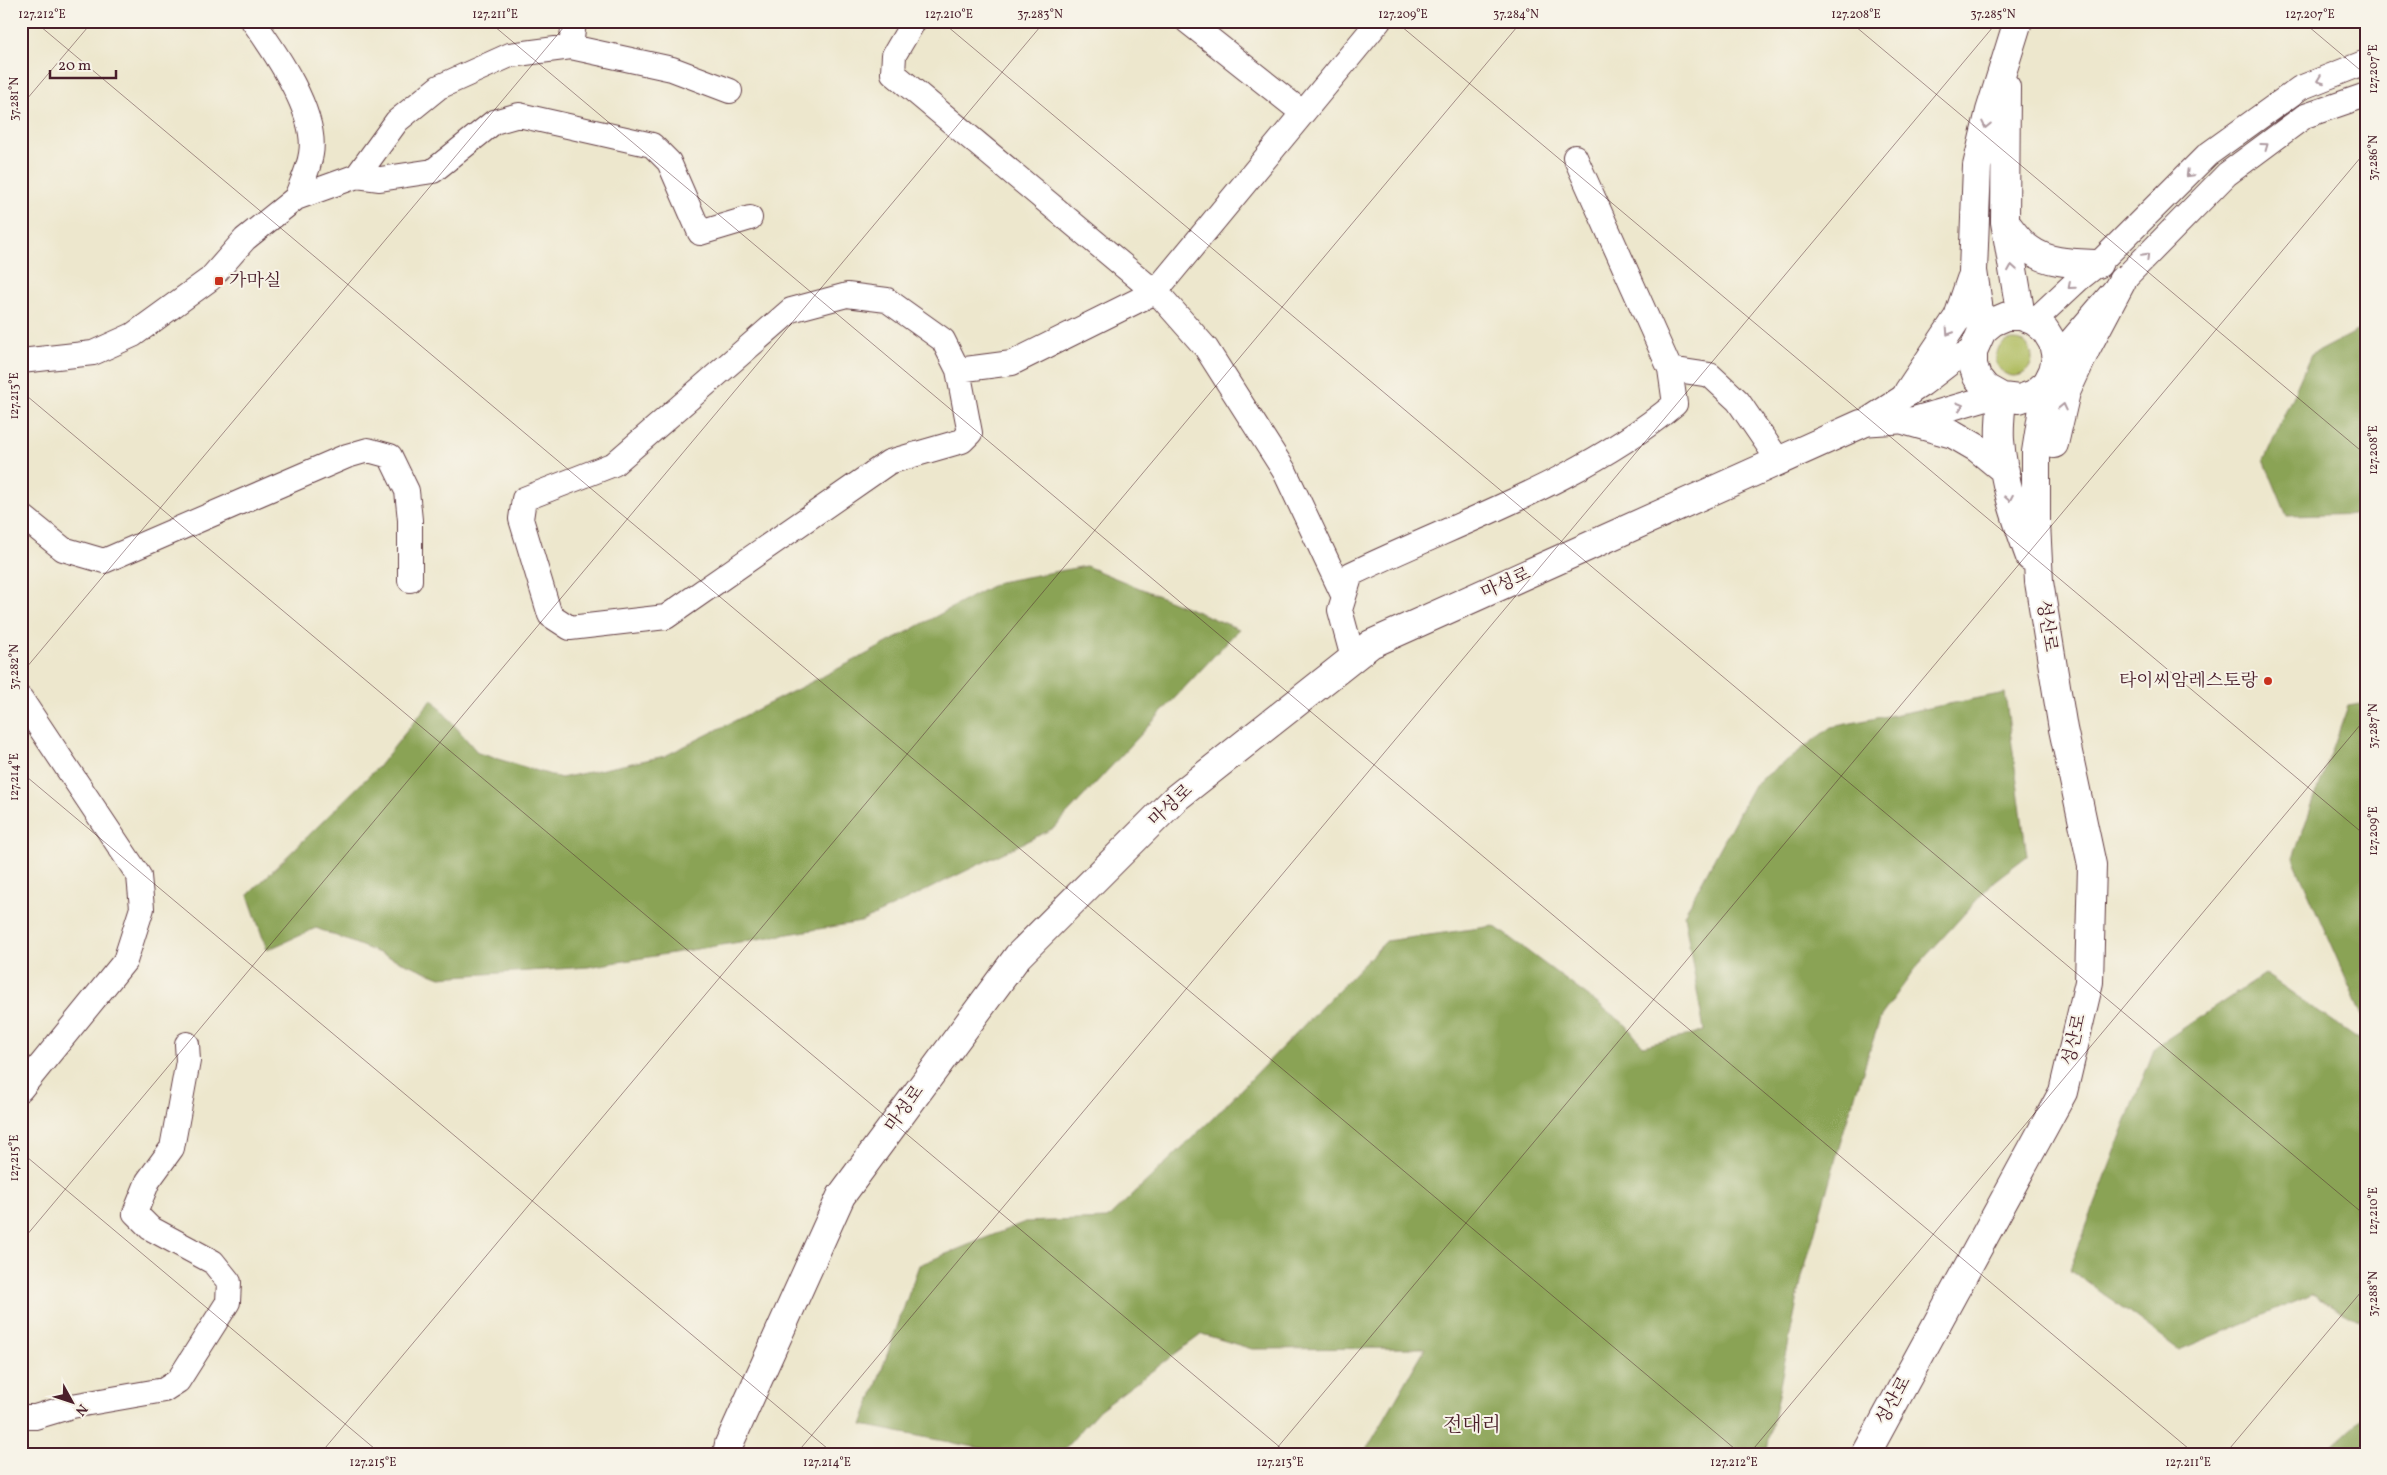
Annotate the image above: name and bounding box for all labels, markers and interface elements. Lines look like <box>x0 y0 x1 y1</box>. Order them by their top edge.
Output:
text: 127.212°E <box>18 7 66 23</box>
text: 127.211°E <box>472 7 518 23</box>
text: 127.210°E <box>925 7 973 23</box>
text: 37.283°N <box>1017 7 1063 23</box>
text: 127.209°E <box>1378 7 1428 23</box>
text: 37.284°N <box>1493 7 1539 23</box>
text: 127.208°E <box>1831 7 1881 23</box>
text: 37.285°N <box>1970 7 2016 23</box>
text: 127.207°E <box>2285 7 2335 23</box>
text: 127.207°E <box>2366 44 2382 94</box>
scale bar <box>50 48 116 80</box>
text: 20 m <box>58 56 91 77</box>
one-way arrow <box>2317 74 2325 84</box>
text: 37.281°N <box>7 77 23 121</box>
one-way arrow <box>1982 120 1992 129</box>
text: 37.286°N <box>2366 135 2382 181</box>
one-way arrow <box>2259 143 2269 152</box>
one-way arrow <box>2186 168 2195 177</box>
one-way arrow <box>2140 253 2149 262</box>
one-way arrow <box>2008 264 2018 273</box>
place label: 가마실 <box>229 269 281 294</box>
marker: 가마실 <box>213 275 225 287</box>
one-way arrow <box>2068 280 2077 289</box>
one-way arrow <box>1945 327 1955 336</box>
text: 127.213°E <box>7 372 23 420</box>
one-way arrow <box>1955 401 1964 411</box>
one-way arrow <box>2057 403 2067 412</box>
text: 127.208°E <box>2366 425 2382 475</box>
one-way arrow <box>2004 493 2014 502</box>
street label: 마성로 <box>1477 562 1535 606</box>
street label: 성산로 <box>2030 598 2062 654</box>
text: 37.282°N <box>7 644 23 690</box>
place label: 타이씨암레스토랑 <box>2119 669 2259 694</box>
marker: 타이씨암레스토랑 <box>2262 675 2274 687</box>
text: 37.287°N <box>2366 703 2382 749</box>
text: 127.214°E <box>7 753 23 801</box>
street label: 마성로 <box>1143 779 1199 833</box>
text: 127.209°E <box>2366 806 2382 856</box>
street label: 성산로 <box>2057 1012 2093 1068</box>
street label: 마성로 <box>880 1081 930 1137</box>
text: 127.215°E <box>7 1135 23 1181</box>
text: 127.210°E <box>2366 1187 2382 1235</box>
text: 37.288°N <box>2366 1271 2382 1317</box>
street label: 성산로 <box>1870 1372 1918 1430</box>
north arrow <box>48 1378 98 1428</box>
text: N <box>70 1399 91 1419</box>
district label: 전대리 <box>1443 1412 1501 1440</box>
text: 127.215°E <box>350 1455 396 1471</box>
text: 127.214°E <box>803 1455 851 1471</box>
text: 127.213°E <box>1256 1455 1304 1471</box>
text: 127.212°E <box>1710 1455 1758 1471</box>
text: 127.211°E <box>2165 1455 2211 1471</box>

